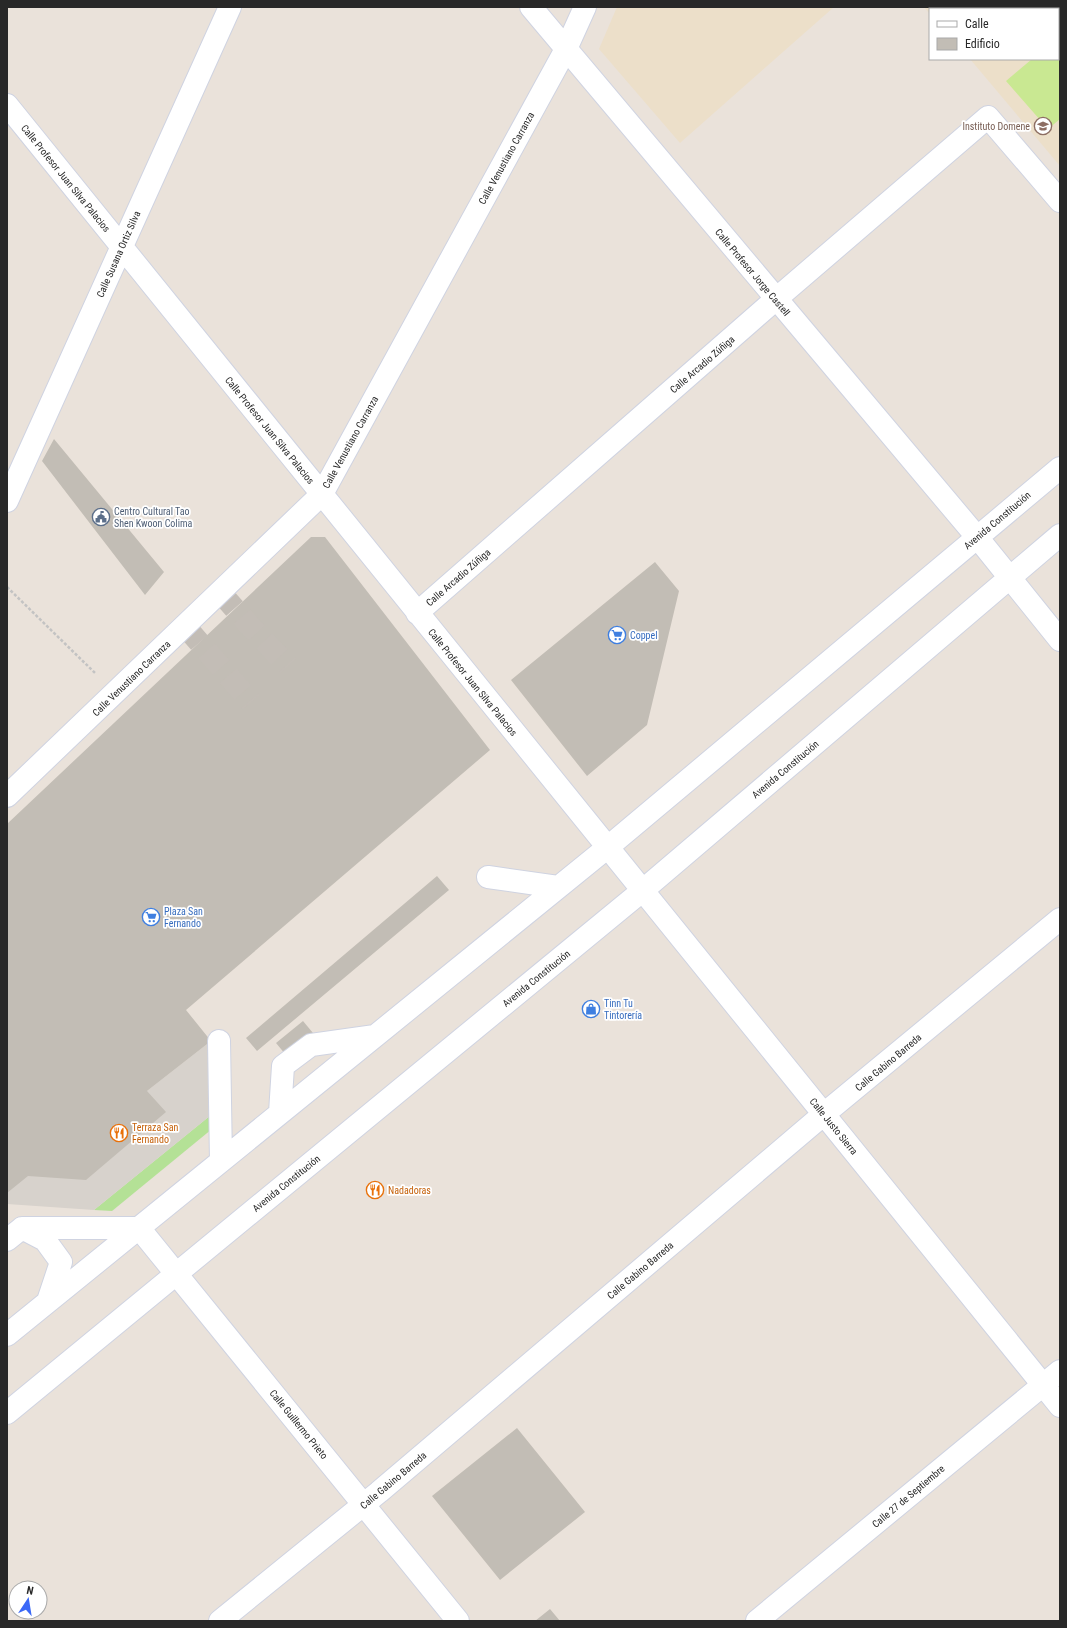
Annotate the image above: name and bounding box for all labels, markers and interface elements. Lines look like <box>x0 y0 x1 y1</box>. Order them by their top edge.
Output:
legend <box>929 8 1059 60</box>
text: Calle <box>965 17 989 31</box>
text: Edificio <box>965 37 1000 51</box>
street label: Calle Venustiano Carranza <box>476 110 536 206</box>
school or university icon: Instituto Domene <box>1033 116 1053 136</box>
place label: Instituto Domene <box>962 121 1030 132</box>
street label: Calle Profesor Juan Silva Palacios <box>19 123 113 234</box>
street label: Calle Susana Ortiz Silva <box>94 209 143 299</box>
street label: Calle Profesor Jorge Castell <box>713 227 792 318</box>
street label: Calle Arcadio Zúñiga <box>668 333 737 395</box>
street label: Calle Profesor Juan Silva Palacios <box>223 375 317 486</box>
street label: Calle Venustiano Carranza <box>320 394 380 490</box>
street label: Avenida Constitución <box>962 489 1033 551</box>
place label: Centro Cultural Tao Shen Kwoon Colima <box>114 506 192 529</box>
public building icon: Centro Cultural Tao Shen Kwoon Colima <box>91 507 111 527</box>
street label: Calle Arcadio Zúñiga <box>424 546 493 608</box>
supermarket icon: Coppel <box>607 625 627 645</box>
street label: Calle Profesor Juan Silva Palacios <box>426 627 520 738</box>
place label: Coppel <box>630 630 658 641</box>
street label: Calle Venustiano Carranza <box>90 638 173 718</box>
street label: Avenida Constitución <box>750 738 821 800</box>
place label: Plaza San Fernando <box>164 906 203 929</box>
supermarket icon: Plaza San Fernando <box>141 907 161 927</box>
street label: Avenida Constitución <box>500 948 572 1009</box>
place label: Tinn Tu Tintorería <box>604 998 642 1021</box>
shop icon: Tinn Tu Tintorería <box>581 999 601 1019</box>
street label: Calle Gabino Barreda <box>853 1031 924 1093</box>
street label: Calle Justo Sierra <box>808 1096 860 1157</box>
place label: Terraza San Fernando <box>132 1122 179 1145</box>
restaurant icon: Terraza San Fernando <box>109 1123 129 1143</box>
street label: Avenida Constitución <box>250 1153 322 1214</box>
restaurant icon: Nadadoras <box>365 1180 385 1200</box>
place label: Nadadoras <box>388 1185 431 1196</box>
street label: Calle Gabino Barreda <box>605 1239 676 1301</box>
street label: Calle Guillermo Prieto <box>267 1388 330 1461</box>
street label: Calle Gabino Barreda <box>358 1449 429 1511</box>
street label: Calle 27 de Septiembre <box>870 1463 947 1530</box>
north arrow <box>8 1580 48 1620</box>
text: N <box>25 1584 35 1598</box>

